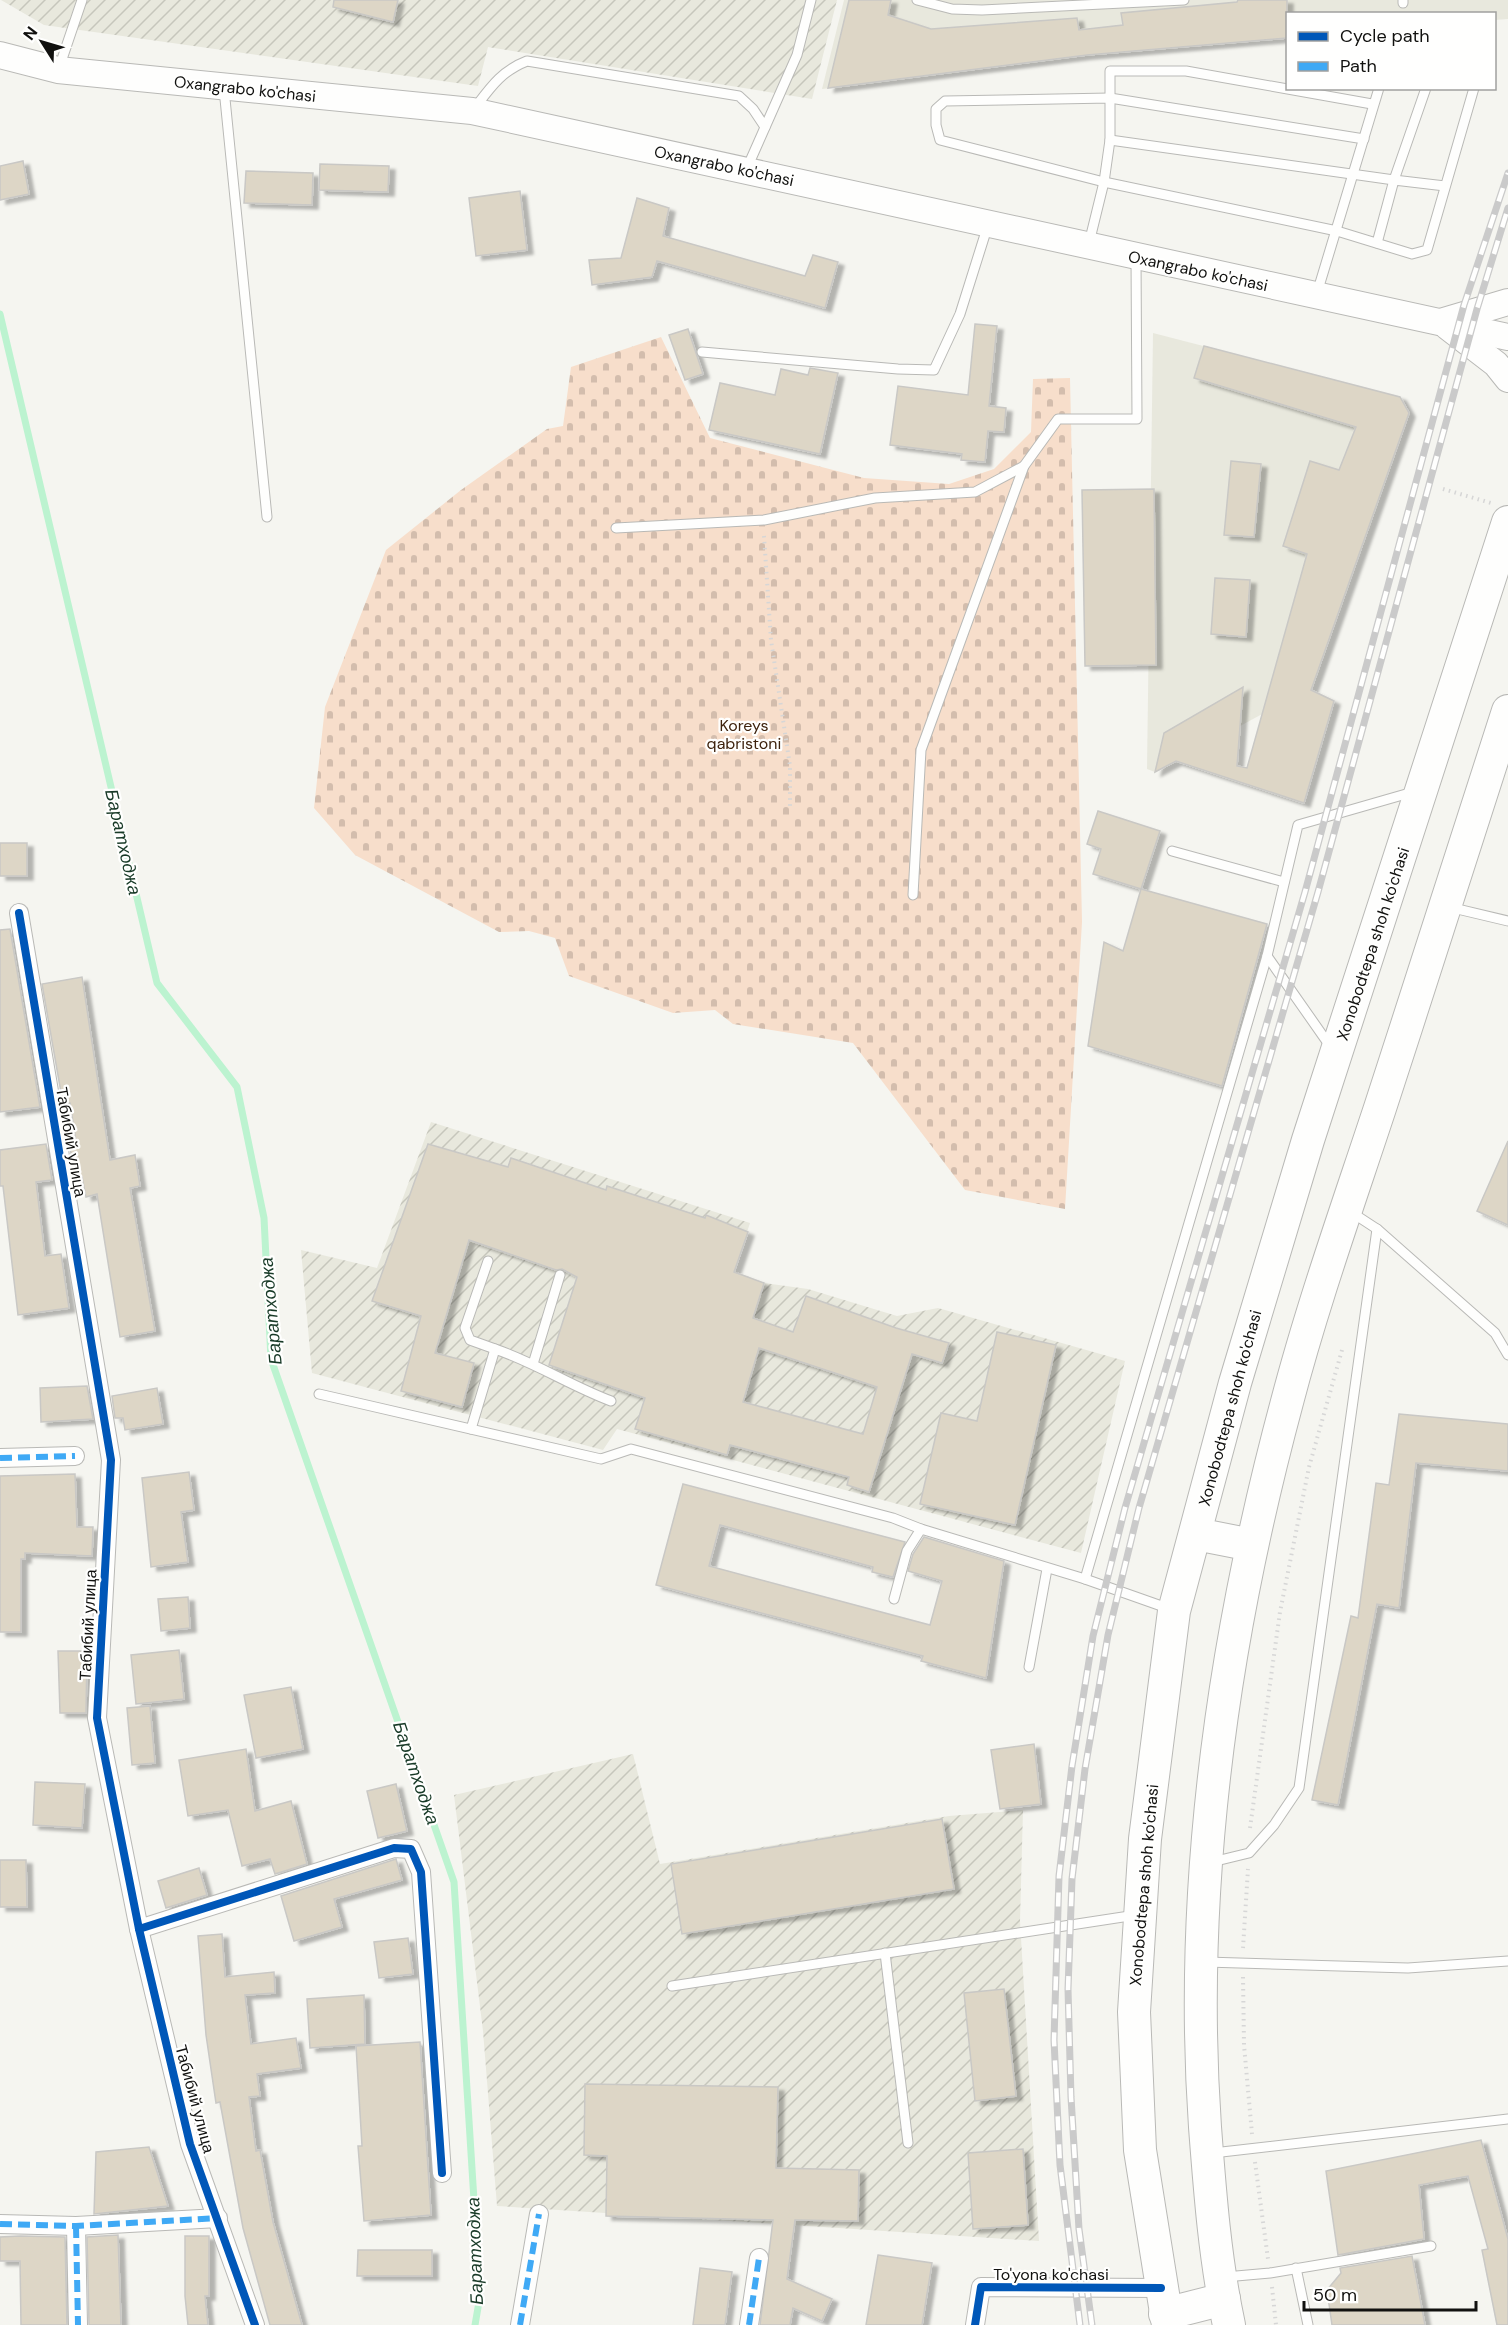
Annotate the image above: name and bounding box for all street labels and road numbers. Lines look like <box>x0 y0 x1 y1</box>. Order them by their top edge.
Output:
street label: Oxangrabo ko'chasi <box>173 71 317 107</box>
street label: Oxangrabo ko'chasi <box>652 141 796 191</box>
street label: Oxangrabo ko'chasi <box>1126 246 1270 296</box>
street label: Xonobodtepa shoh ko'chasi <box>1332 845 1414 1043</box>
street label: Табибий улица <box>51 1085 91 1199</box>
street label: Xonobodtepa shoh ko'chasi <box>1194 1308 1266 1508</box>
street label: Табибий улица <box>75 1569 101 1681</box>
street label: Xonobodtepa shoh ko'chasi <box>1125 1783 1163 1987</box>
street label: Табибий улица <box>170 2043 220 2156</box>
street label: To'yona ko'chasi <box>993 2264 1109 2285</box>

